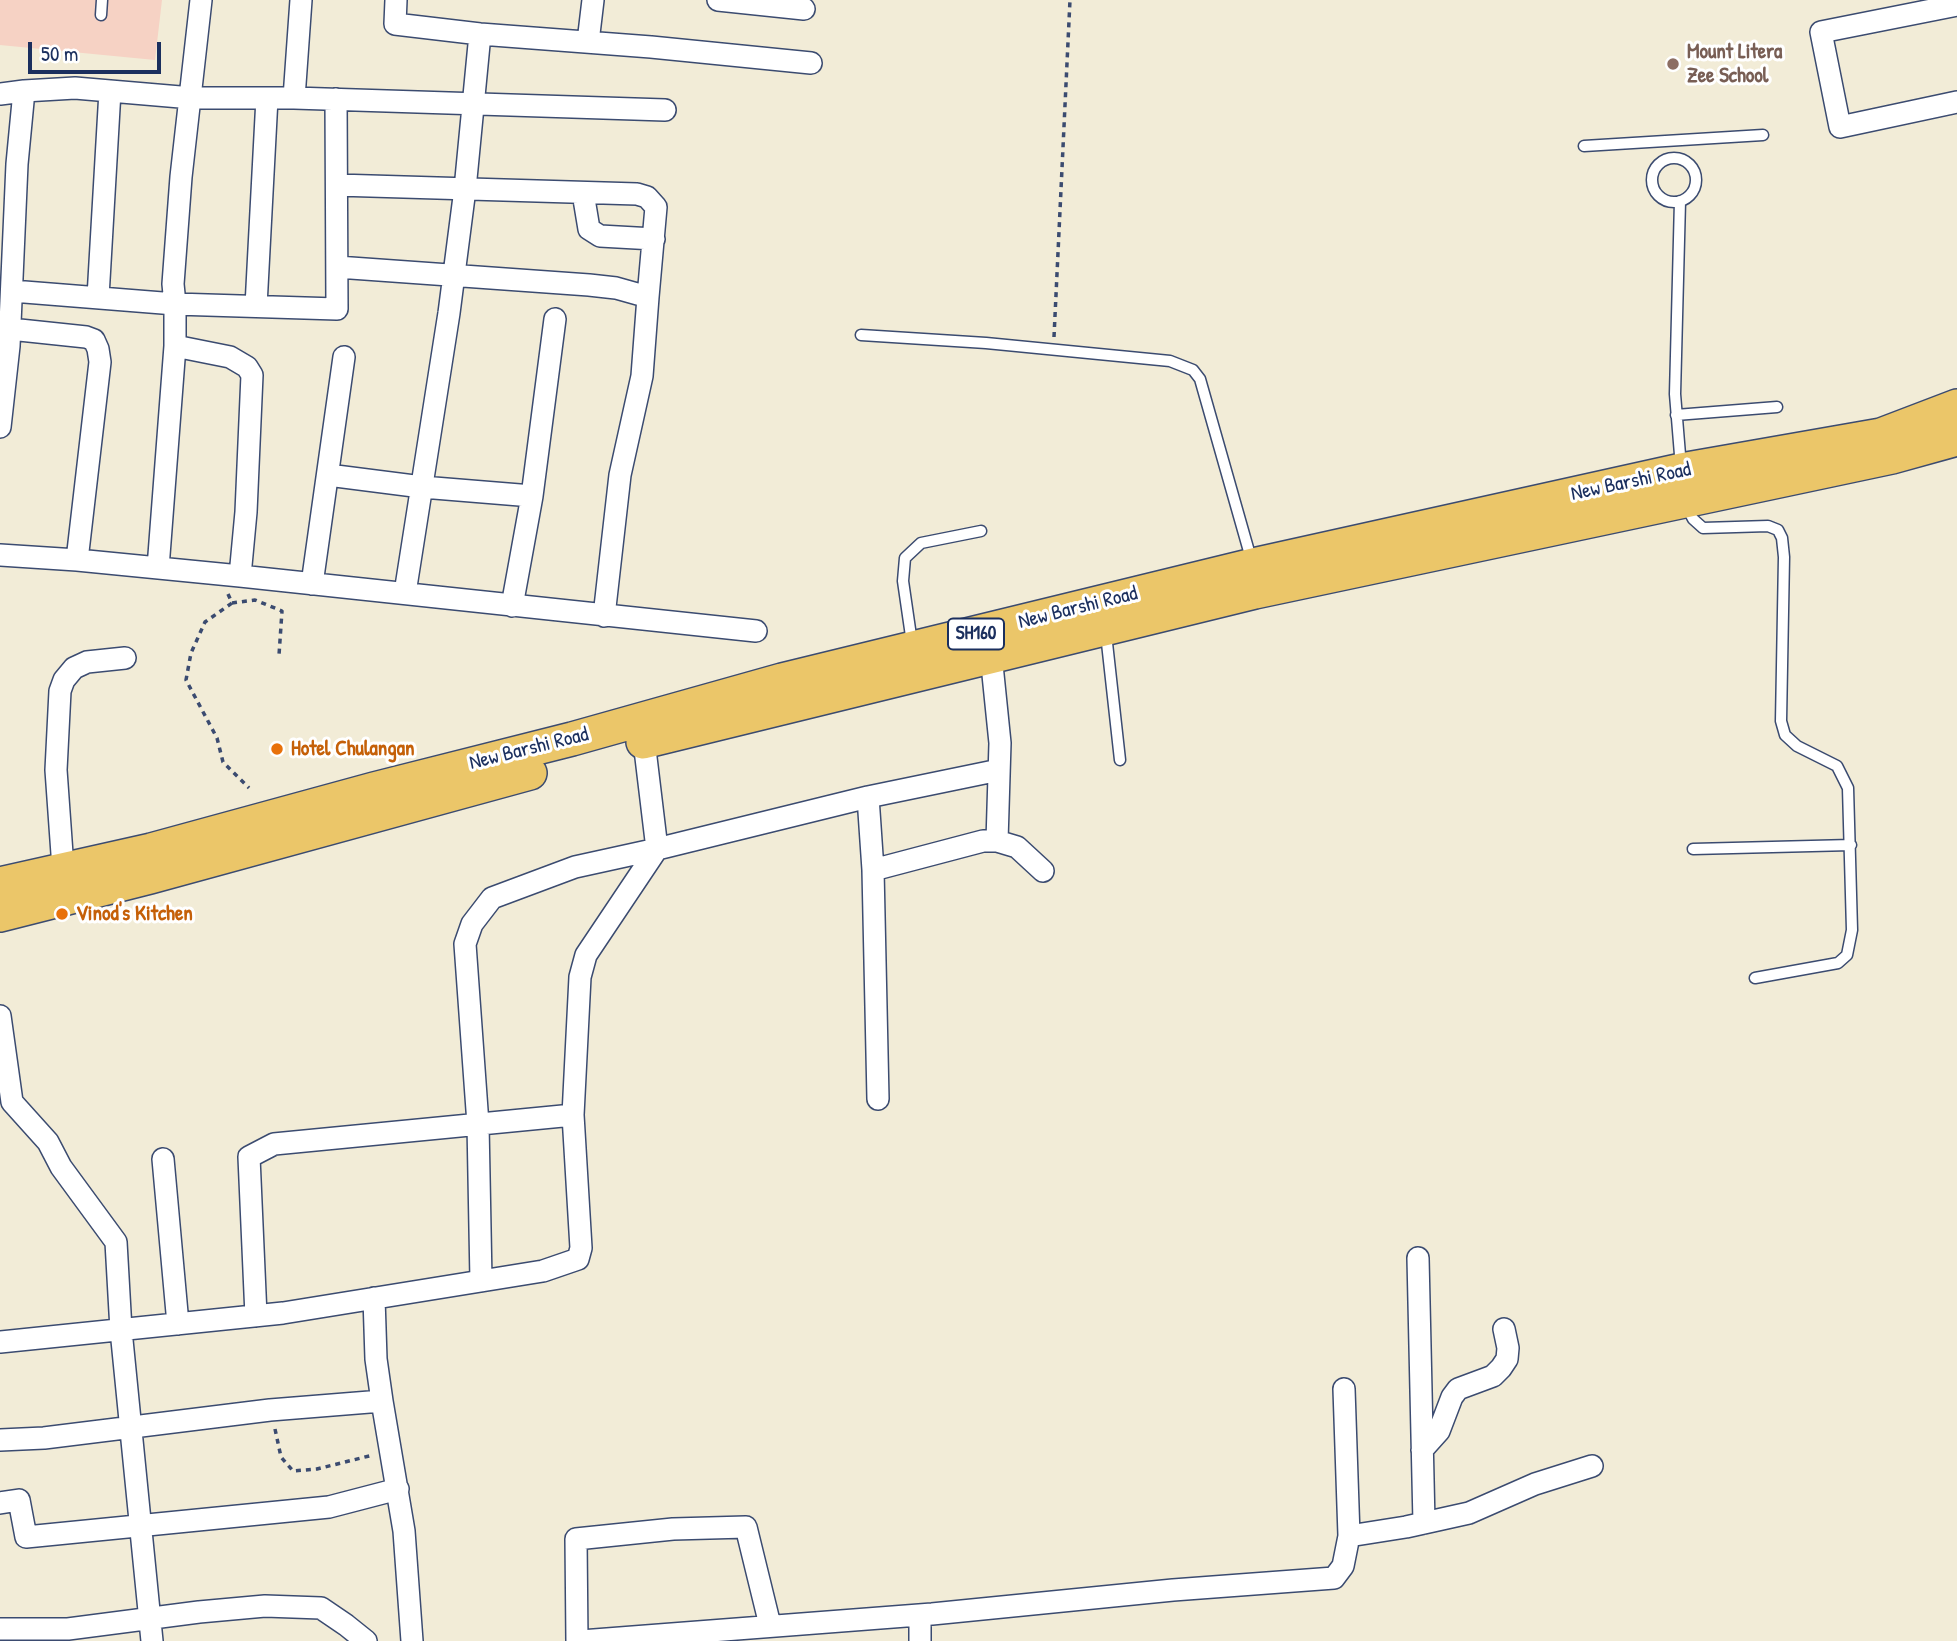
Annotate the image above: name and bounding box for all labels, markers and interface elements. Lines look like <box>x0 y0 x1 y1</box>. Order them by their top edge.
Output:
scale bar <box>32 28 164 72</box>
text: 50 m <box>41 39 78 68</box>
place label: Mount Litera Zee School <box>1687 39 1782 89</box>
marker: Mount Litera Zee School <box>1665 56 1681 72</box>
street label: New Barshi Road <box>1569 457 1693 507</box>
street label: New Barshi Road <box>1016 581 1140 635</box>
road number: SH160 <box>948 618 1004 650</box>
street label: New Barshi Road <box>467 722 591 776</box>
place label: Hotel Chulangan <box>291 736 414 762</box>
marker: Hotel Chulangan <box>269 741 285 757</box>
place label: Vinod's Kitchen <box>76 901 193 927</box>
marker: Vinod's Kitchen <box>54 906 70 922</box>

